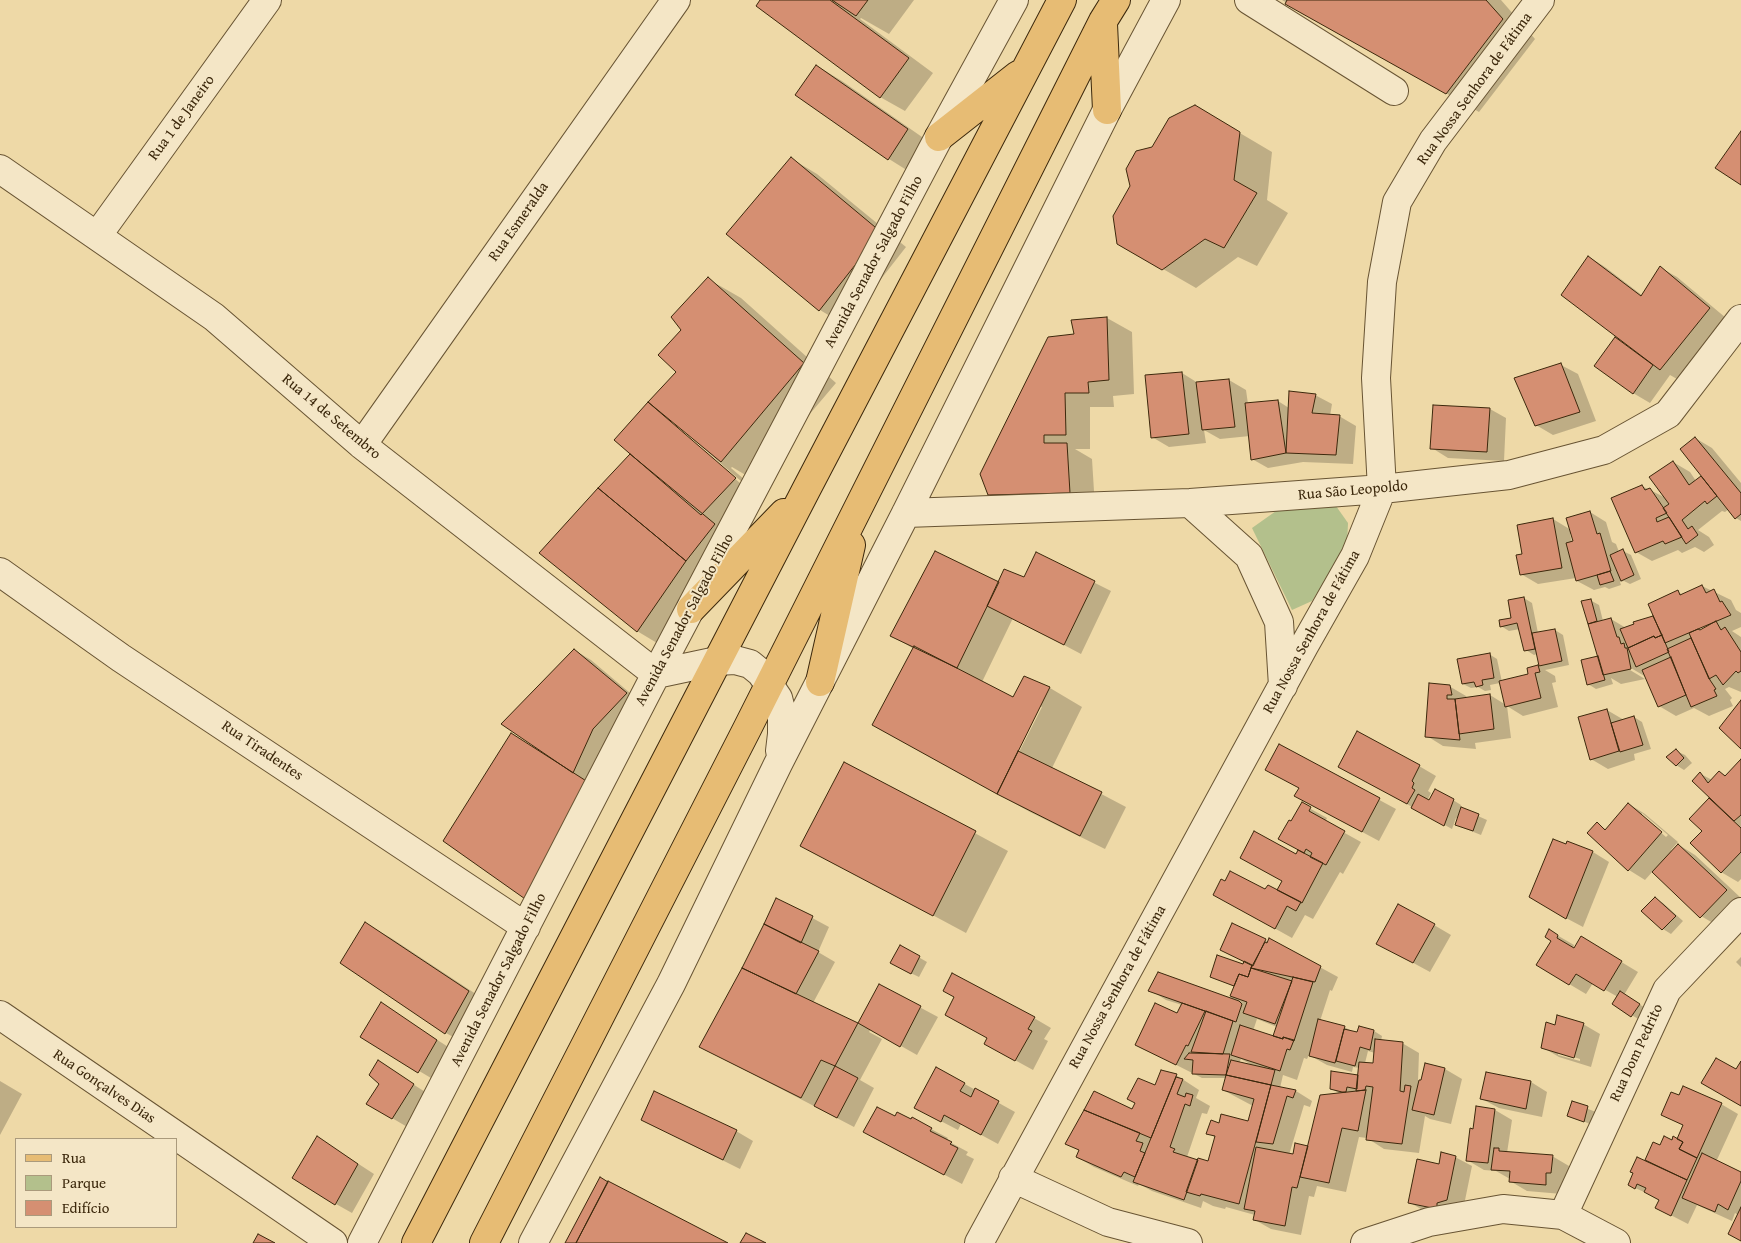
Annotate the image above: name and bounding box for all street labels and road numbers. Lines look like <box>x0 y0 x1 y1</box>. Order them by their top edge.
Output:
street label: Rua Nossa Senhora de Fátima <box>1414 9 1536 169</box>
street label: Rua 1 de Janeiro <box>145 72 219 164</box>
street label: Avenida Senador Salgado Filho <box>821 173 927 351</box>
street label: Rua Esmeralda <box>485 179 553 265</box>
street label: Rua 14 de Setembro <box>278 370 384 464</box>
street label: Rua São Leopoldo <box>1297 477 1409 505</box>
street label: Avenida Senador Salgado Filho <box>632 531 738 709</box>
street label: Rua Nossa Senhora de Fátima <box>1260 547 1364 717</box>
street label: Rua Tiradentes <box>218 717 306 785</box>
street label: Avenida Senador Salgado Filho <box>447 890 551 1070</box>
street label: Rua Nossa Senhora de Fátima <box>1066 902 1170 1072</box>
street label: Rua Dom Pedrito <box>1606 1001 1668 1105</box>
street label: Rua Gonçalves Dias <box>49 1046 159 1128</box>

